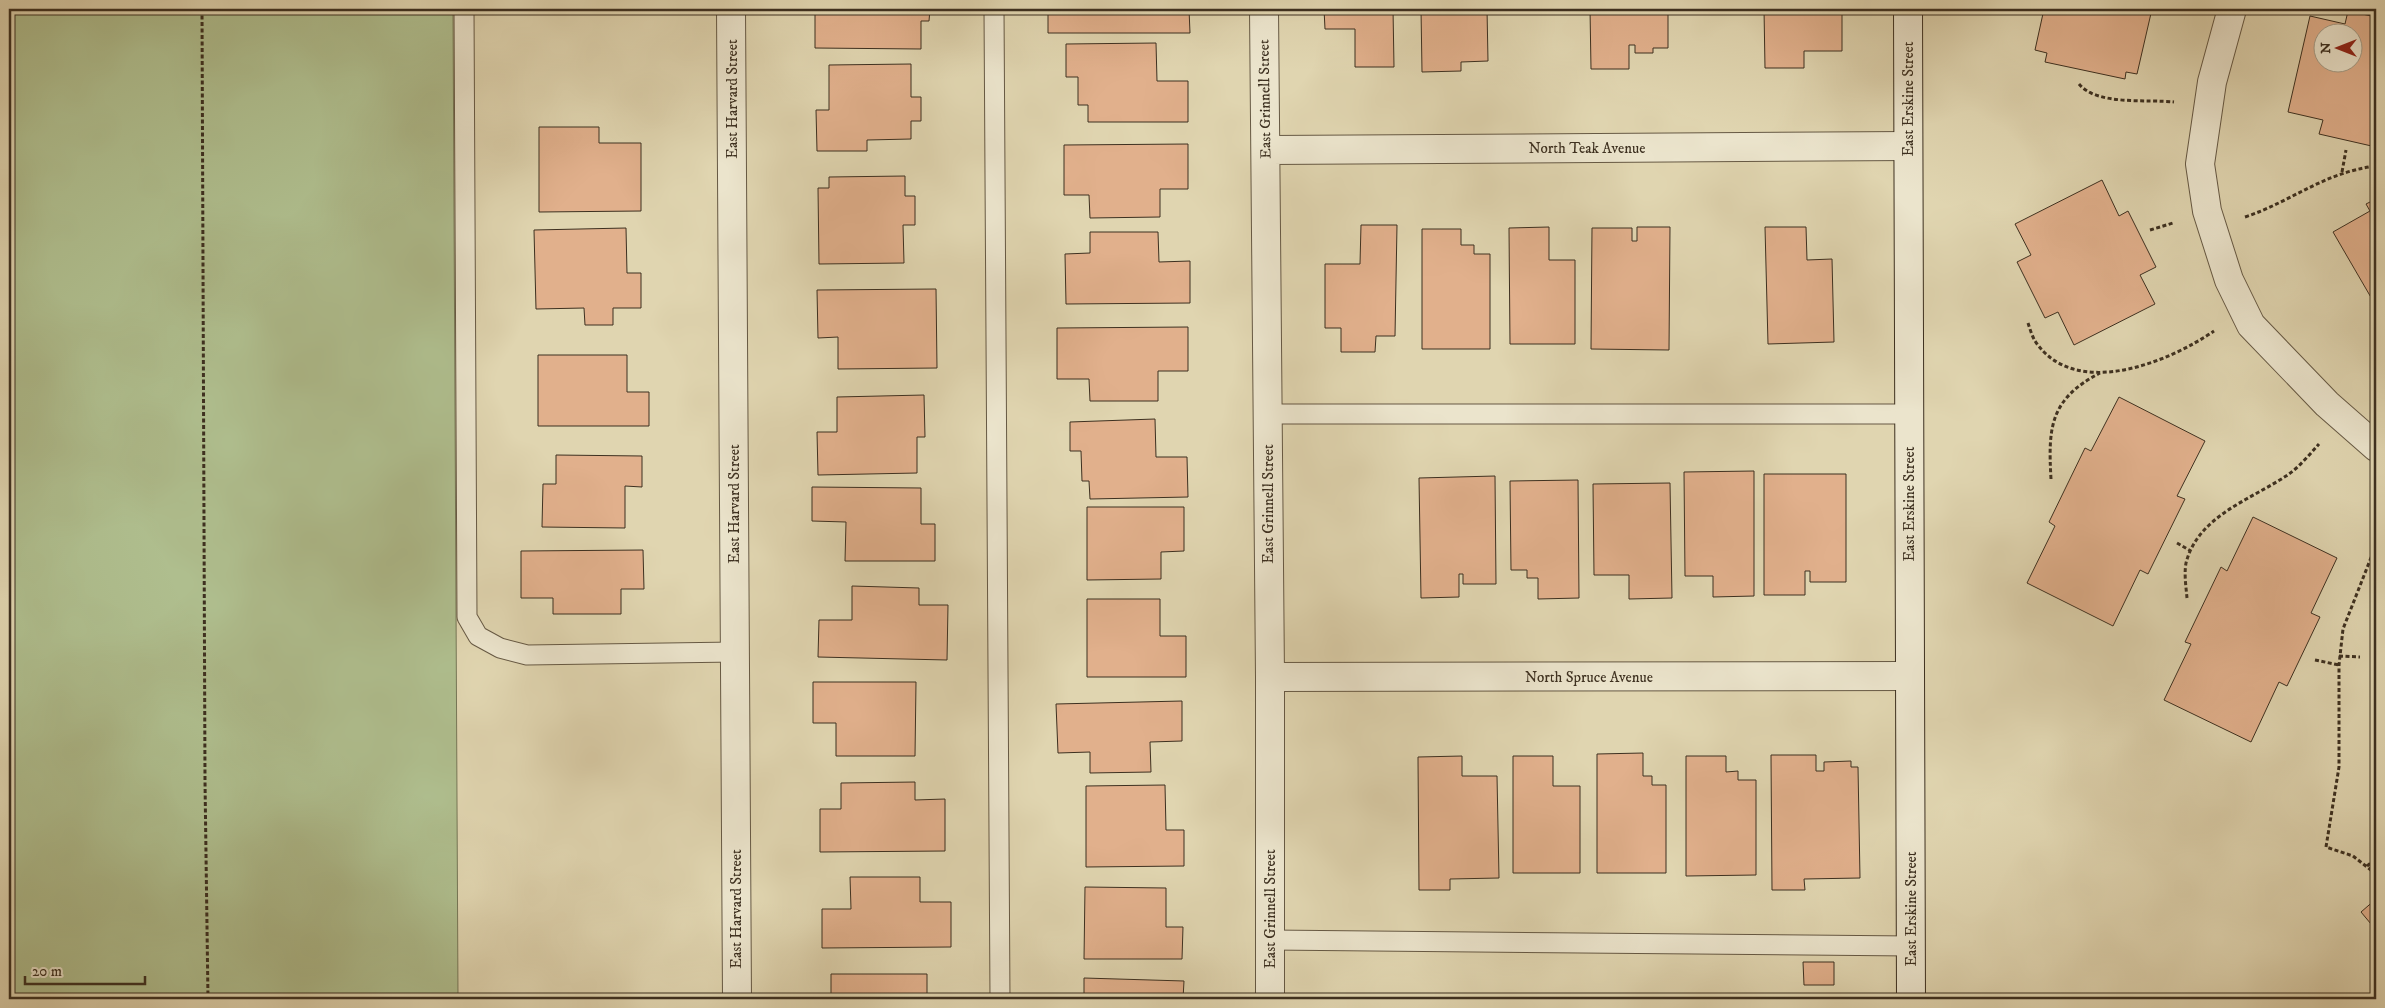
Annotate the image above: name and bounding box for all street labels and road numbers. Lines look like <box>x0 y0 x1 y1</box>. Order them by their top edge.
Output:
street label: East Harvard Street <box>723 39 742 159</box>
street label: East Grinnell Street <box>1254 39 1276 159</box>
street label: East Erskine Street <box>1899 41 1918 157</box>
street label: North Teak Avenue <box>1528 139 1646 158</box>
street label: East Harvard Street <box>725 444 744 564</box>
street label: East Grinnell Street <box>1259 444 1278 564</box>
street label: East Erskine Street <box>1900 446 1919 562</box>
street label: North Spruce Avenue <box>1525 668 1653 687</box>
street label: East Harvard Street <box>727 849 746 969</box>
street label: East Grinnell Street <box>1261 849 1280 969</box>
street label: East Erskine Street <box>1902 851 1921 967</box>

